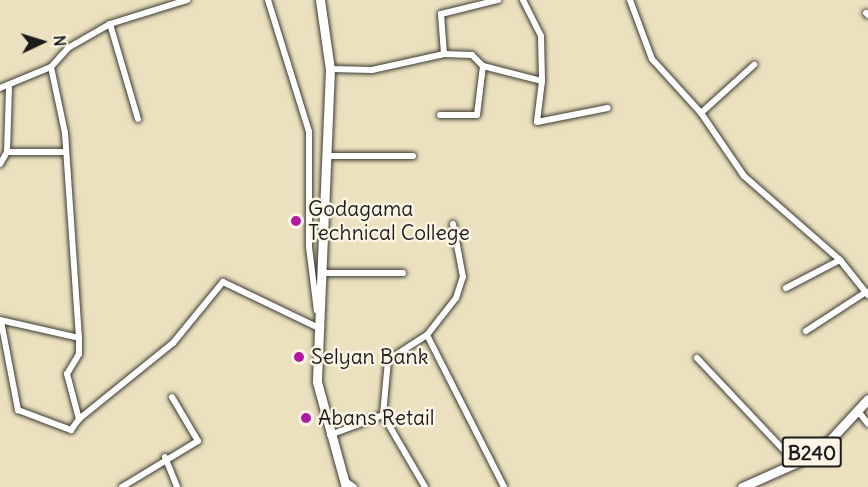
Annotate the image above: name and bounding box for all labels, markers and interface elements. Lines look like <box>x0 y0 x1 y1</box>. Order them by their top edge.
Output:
north arrow <box>12 12 72 72</box>
text: N <box>50 35 70 47</box>
place label: Godagama Technical College <box>308 196 470 246</box>
marker: Godagama Technical College <box>289 214 303 228</box>
place label: Selyan Bank <box>311 344 428 370</box>
marker: Selyan Bank <box>292 350 306 364</box>
place label: Abans Retail <box>318 405 434 431</box>
marker: Abans Retail <box>299 411 313 425</box>
road number: B240 <box>780 435 844 469</box>

